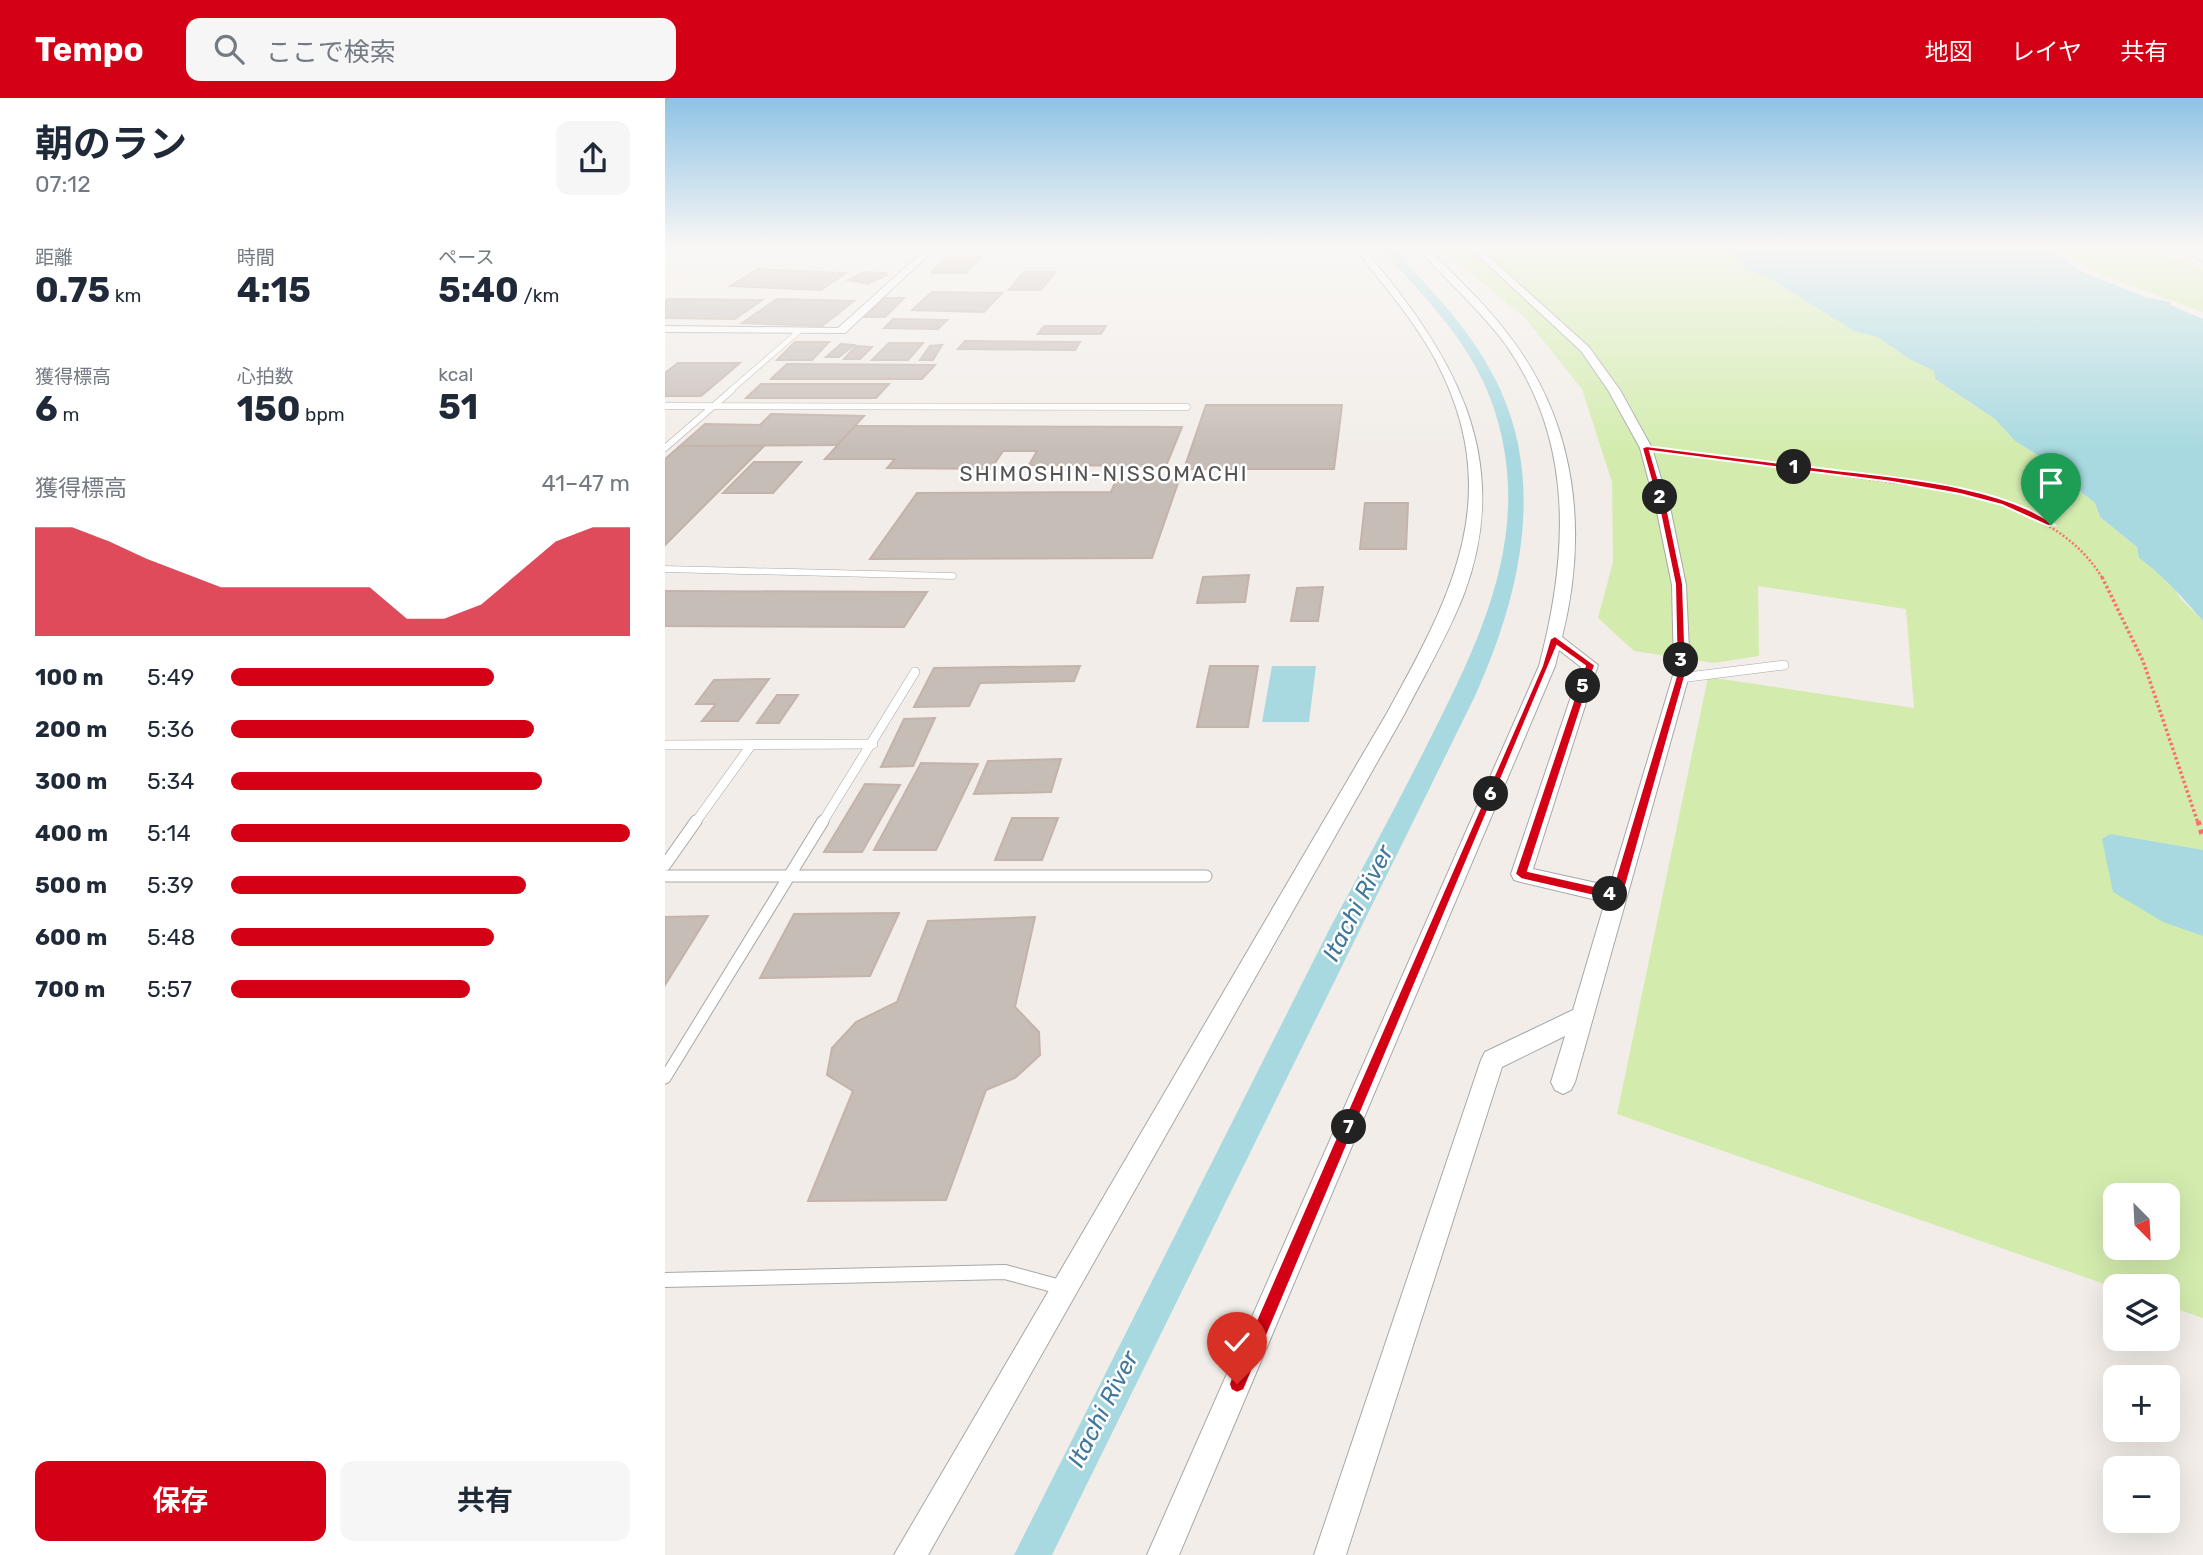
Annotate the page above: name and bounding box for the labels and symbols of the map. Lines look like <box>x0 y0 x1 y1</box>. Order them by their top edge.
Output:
pin: 1 <box>1777 450 1811 484</box>
pin <box>2021 453 2081 525</box>
district label: SHIMOSHIN-NISSOMACHI <box>960 461 1248 486</box>
pin: 2 <box>1643 480 1677 514</box>
pin: 3 <box>1663 642 1699 678</box>
pin: 5 <box>1565 668 1601 704</box>
pin: 6 <box>1473 776 1509 812</box>
water label: Itachi River <box>1317 840 1400 966</box>
pin: 4 <box>1593 876 1627 912</box>
pin: 7 <box>1331 1110 1367 1144</box>
north arrow <box>2103 1183 2181 1260</box>
pin <box>1207 1312 1267 1384</box>
water label: Itachi River <box>1062 1346 1145 1472</box>

